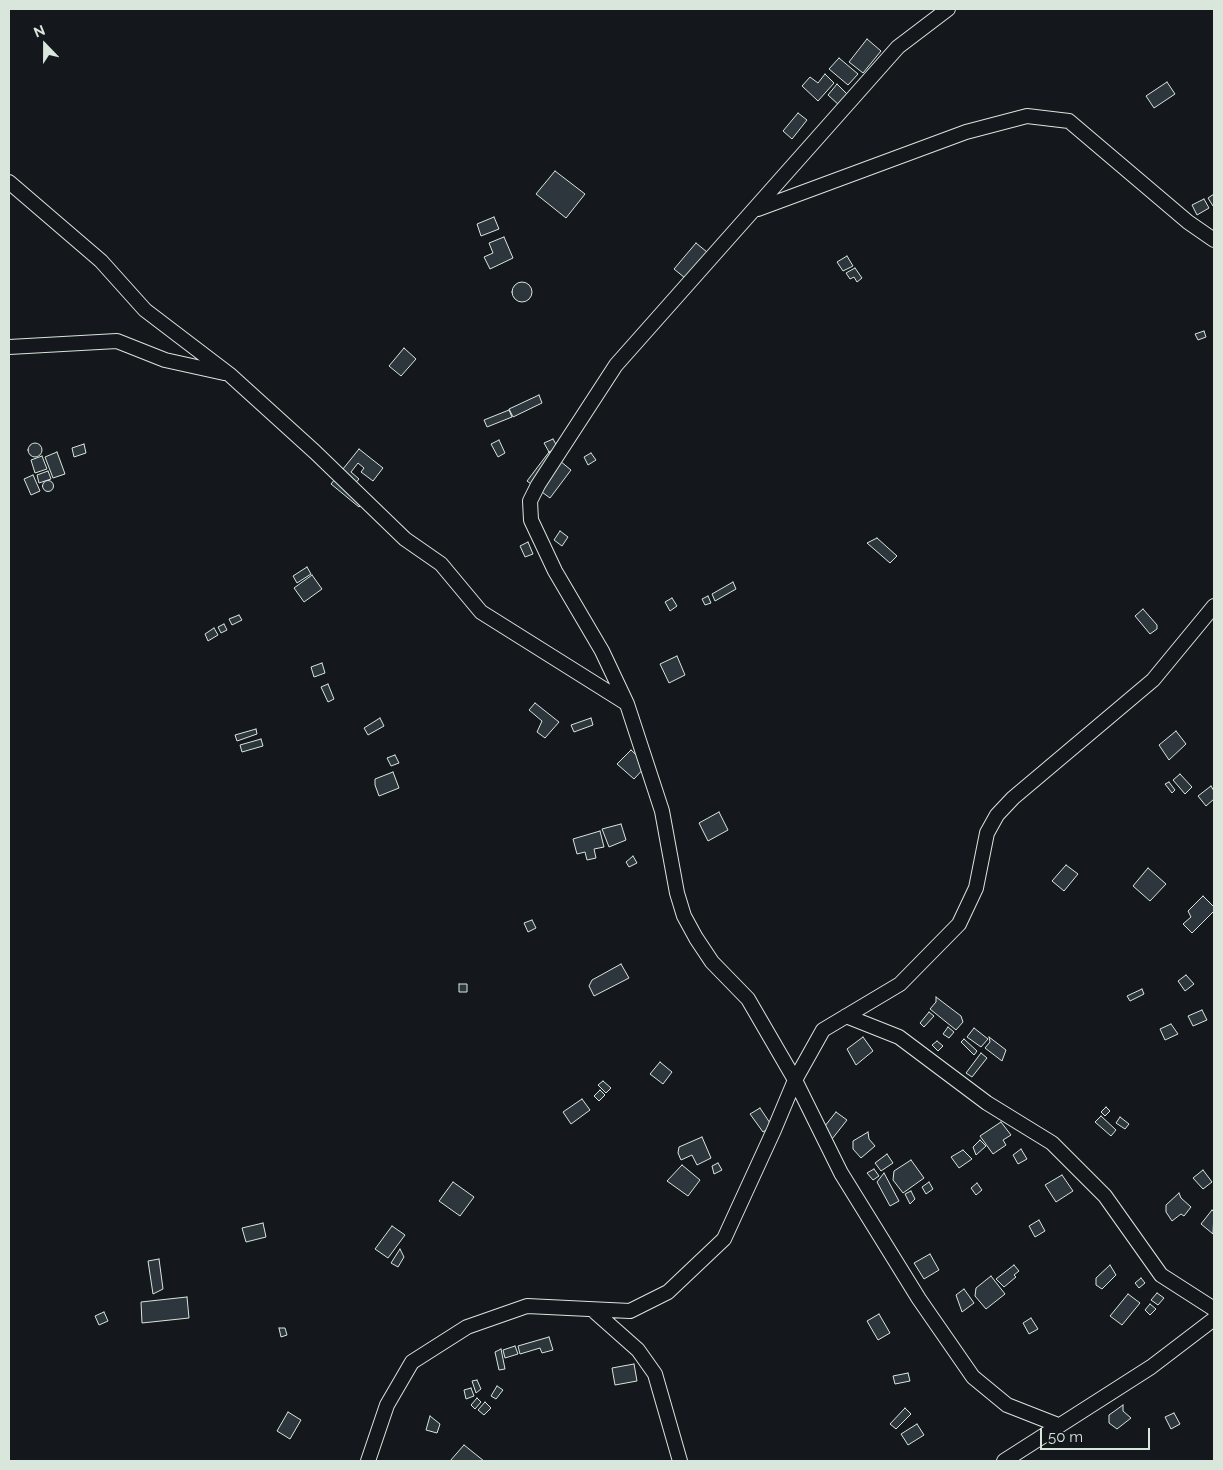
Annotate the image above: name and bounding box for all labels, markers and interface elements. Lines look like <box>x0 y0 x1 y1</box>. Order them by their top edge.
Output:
north arrow <box>20 20 70 70</box>
text: N <box>31 22 47 41</box>
scale bar <box>1043 1418 1153 1450</box>
text: 50 m <box>1048 1428 1083 1446</box>

